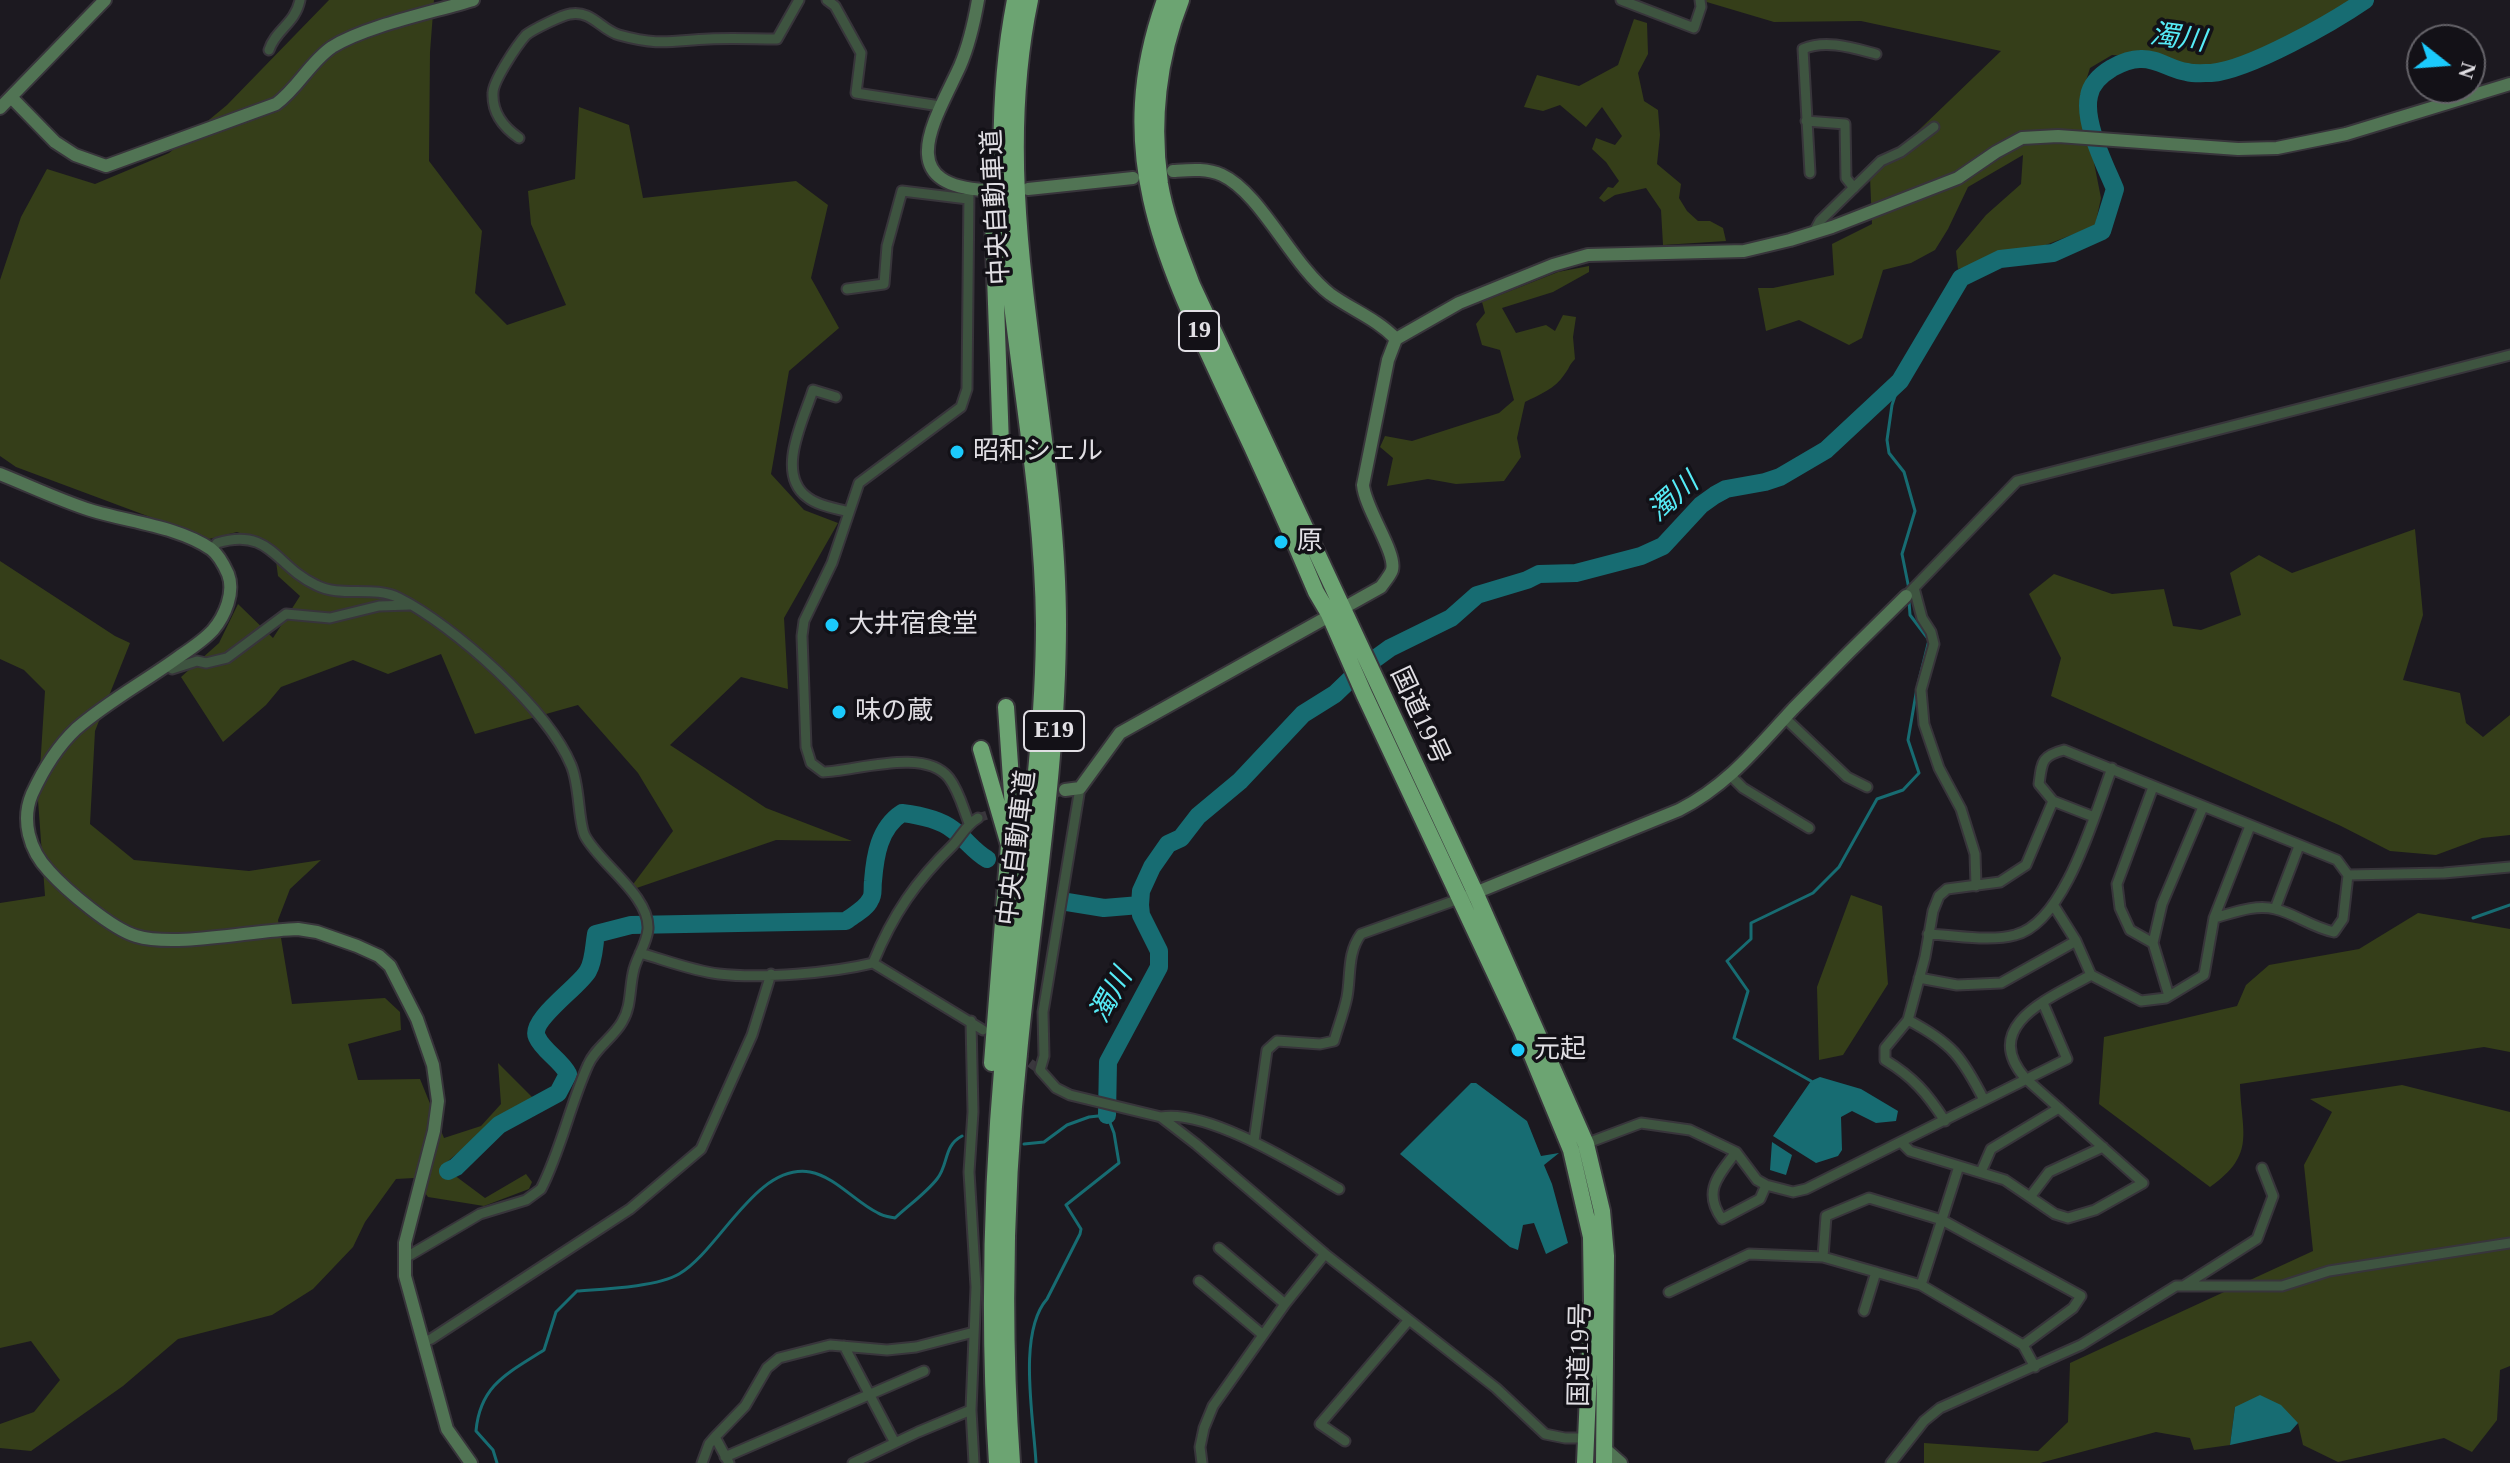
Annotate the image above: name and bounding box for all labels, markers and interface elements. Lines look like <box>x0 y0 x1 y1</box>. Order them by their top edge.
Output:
water label: 濁川 <box>2148 18 2208 60</box>
north arrow <box>2406 24 2486 104</box>
text: N <box>2453 59 2482 82</box>
street label: 中央自動車道 <box>977 128 1017 286</box>
road number: 19 <box>1179 311 1219 351</box>
place label: 昭和シェル <box>973 436 1103 468</box>
marker: 昭和シェル <box>948 443 966 461</box>
water label: 濁川 <box>1642 467 1706 529</box>
place label: 原 <box>1297 526 1323 558</box>
marker: 原 <box>1272 533 1290 551</box>
place label: 大井宿食堂 <box>848 609 978 641</box>
marker: 大井宿食堂 <box>823 616 841 634</box>
street label: 国道19号 <box>1383 662 1455 770</box>
place label: 味の蔵 <box>855 696 933 728</box>
marker: 味の蔵 <box>830 703 848 721</box>
road number: E19 <box>1024 711 1084 751</box>
street label: 中央自動車道 <box>993 769 1043 927</box>
water label: 濁川 <box>1084 963 1140 1029</box>
place label: 元起 <box>1534 1034 1586 1066</box>
marker: 元起 <box>1509 1041 1527 1059</box>
street label: 国道19号 <box>1564 1303 1598 1407</box>

